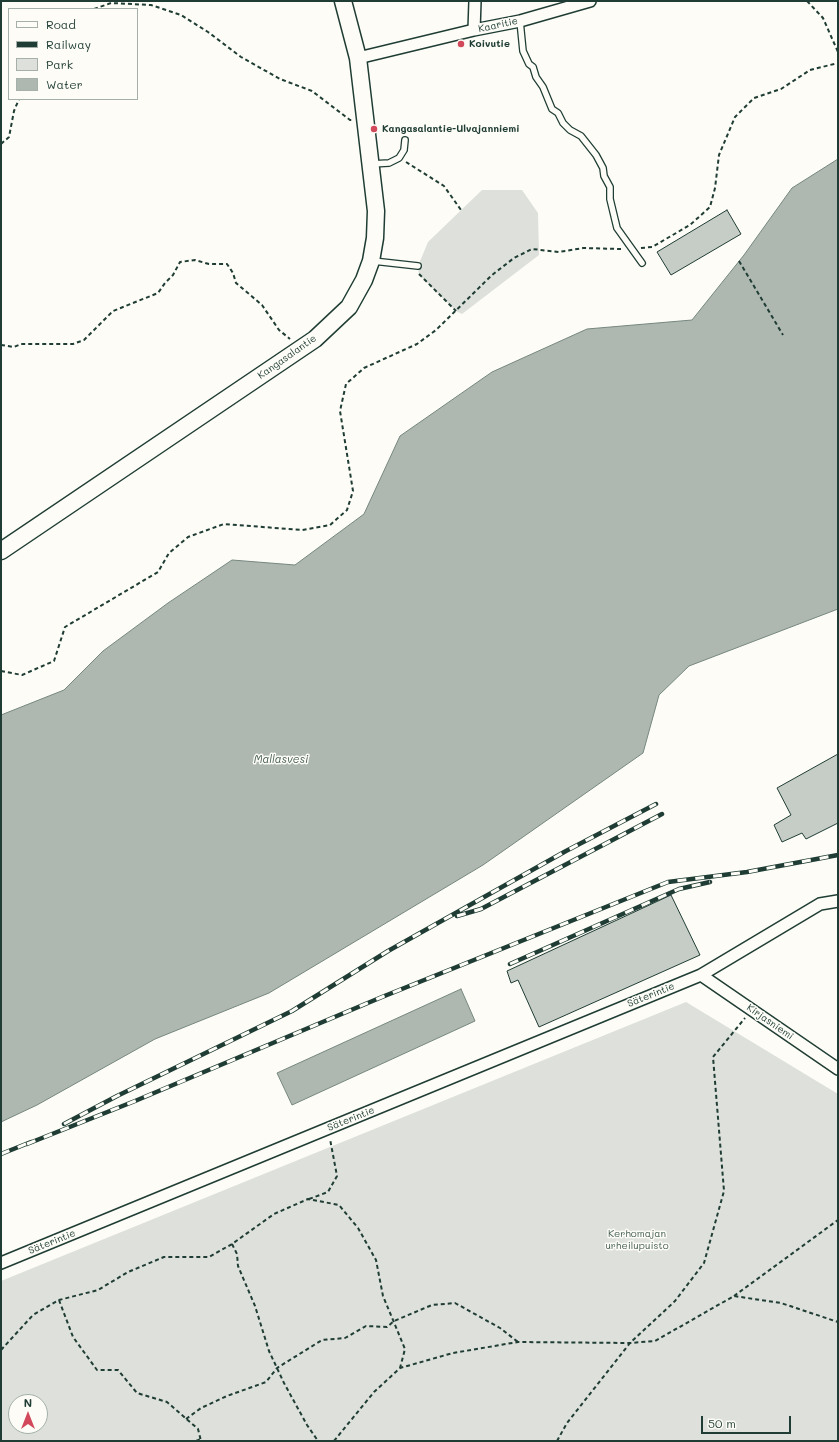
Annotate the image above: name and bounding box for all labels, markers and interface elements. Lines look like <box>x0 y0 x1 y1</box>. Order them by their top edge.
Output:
legend <box>8 8 138 100</box>
street label: Kaaritie <box>477 15 519 35</box>
text: Road <box>46 16 76 32</box>
text: Railway <box>46 36 91 52</box>
place label: Koivutie <box>469 38 510 50</box>
marker: Koivutie <box>456 39 466 49</box>
text: Park <box>46 56 73 72</box>
text: Water <box>46 76 83 92</box>
place label: Kangasalantie-Ulvajanniemi <box>382 123 520 135</box>
marker: Kangasalantie-Ulvajanniemi <box>369 124 379 134</box>
street label: Kangasalantie <box>255 332 319 382</box>
water label: Mallasvesi <box>254 753 308 767</box>
street label: Säterintie <box>626 980 676 1010</box>
street label: Kirjasniemi <box>744 1001 796 1043</box>
street label: Säterintie <box>326 1104 376 1134</box>
street label: Säterintie <box>27 1227 77 1257</box>
park label: Kerhomajan urheilupuisto <box>605 1228 669 1252</box>
north arrow <box>8 1394 48 1434</box>
text: N <box>24 1395 32 1410</box>
scale bar <box>703 1408 793 1434</box>
text: 50 m <box>708 1415 736 1431</box>

